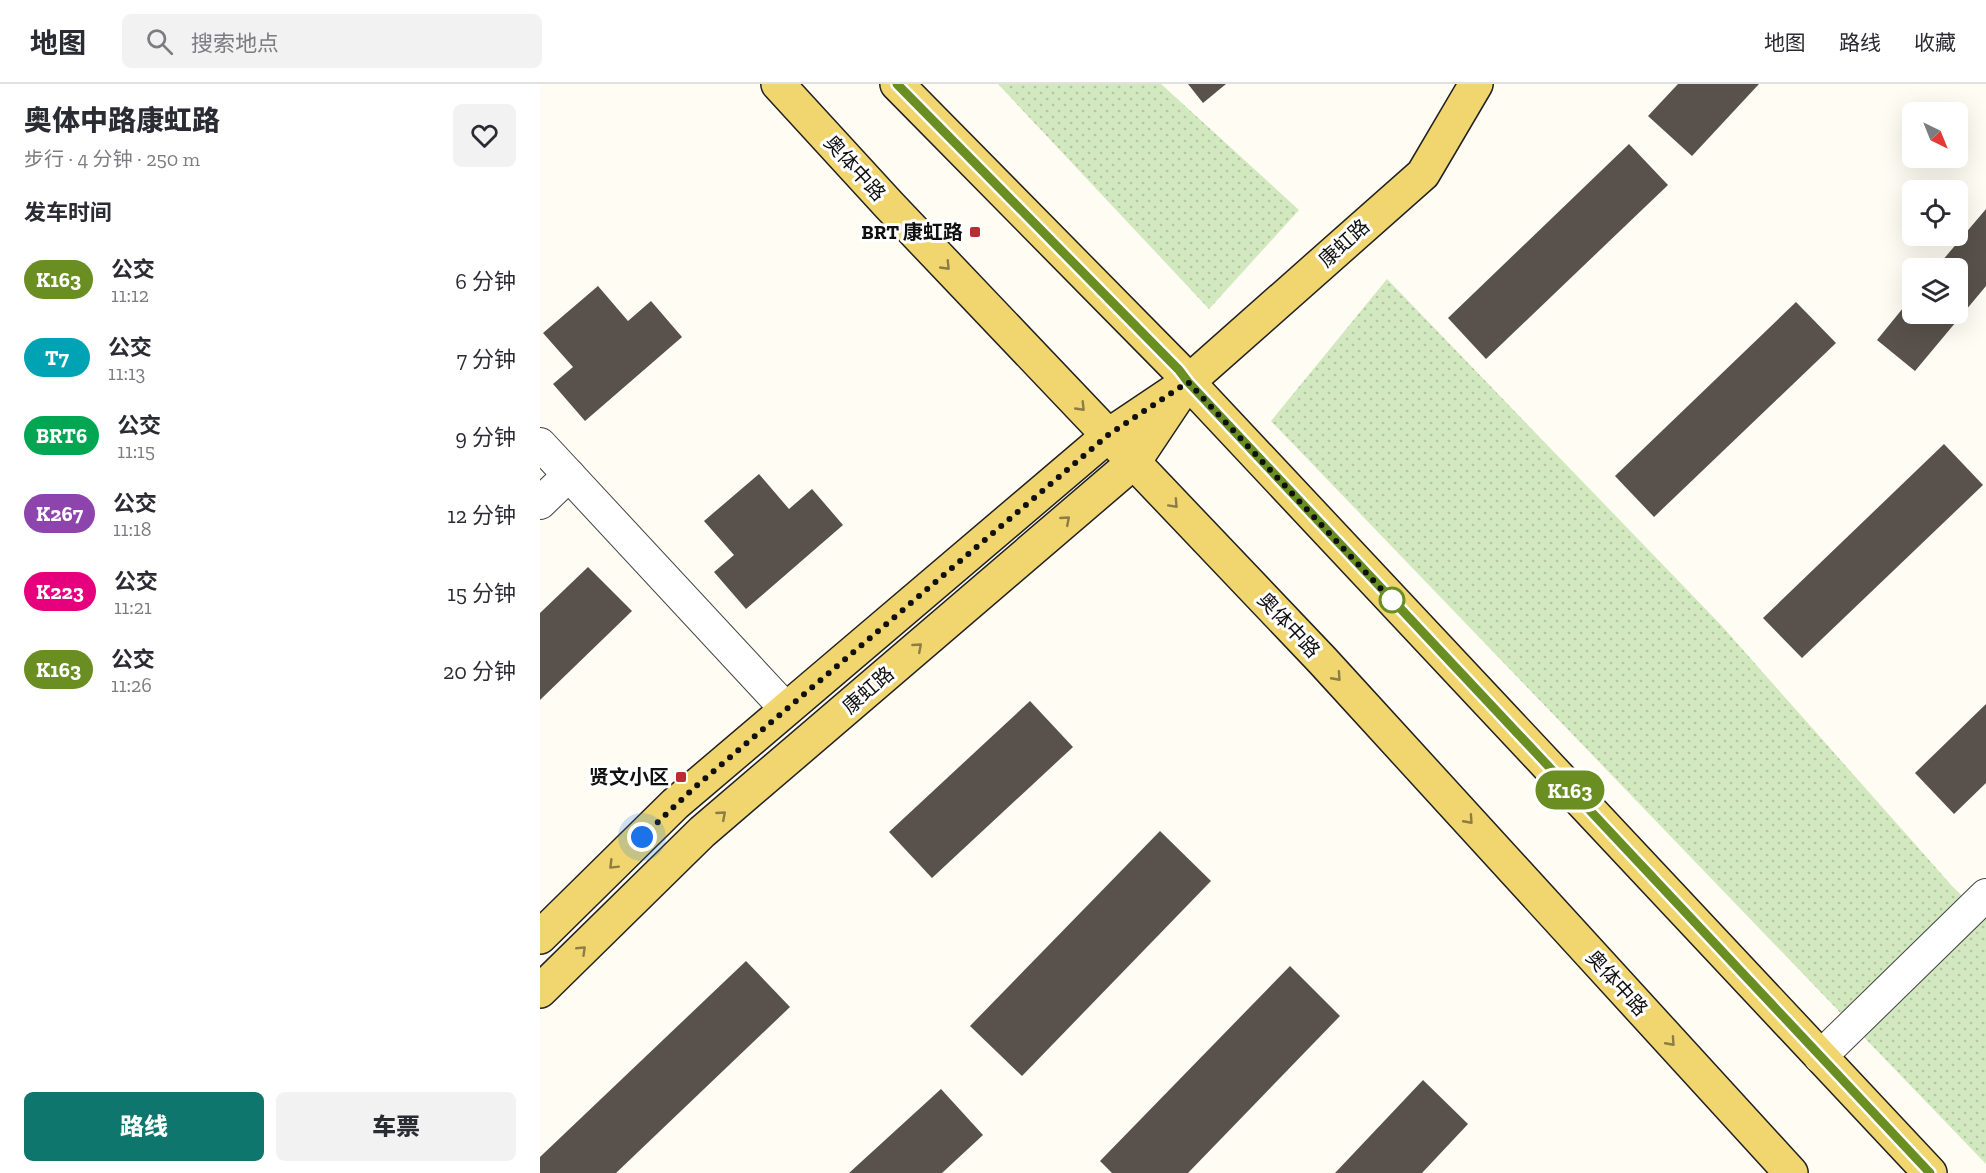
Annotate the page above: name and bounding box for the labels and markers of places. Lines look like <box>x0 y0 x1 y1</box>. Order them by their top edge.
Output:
place label: BRT 康虹路 <box>861 220 963 244</box>
marker: BRT 康虹路 <box>968 225 982 239</box>
unlabelled marker <box>1379 587 1405 613</box>
place label: 贤文小区 <box>589 765 669 789</box>
marker: 贤文小区 <box>674 770 688 784</box>

